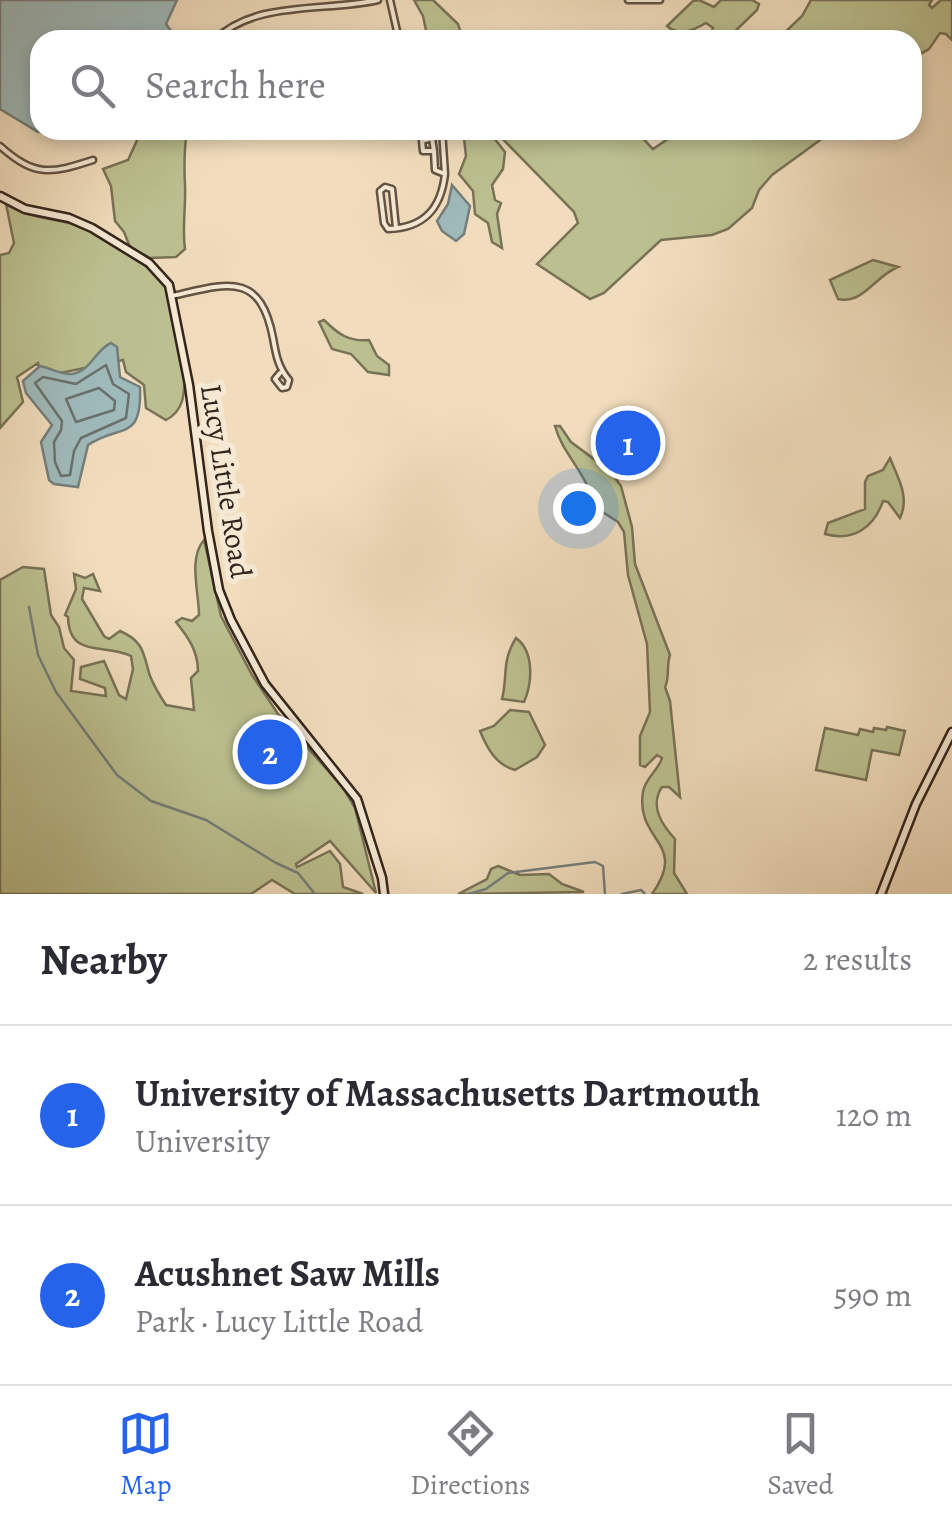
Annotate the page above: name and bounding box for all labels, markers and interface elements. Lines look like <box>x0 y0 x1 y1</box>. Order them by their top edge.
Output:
search box <box>30 30 922 140</box>
icon: search <box>65 58 120 113</box>
text: Search here <box>145 59 326 111</box>
street label: Lucy Little Road <box>191 381 261 582</box>
pin: 1 <box>596 406 660 480</box>
your location <box>553 483 604 534</box>
pin: 2 <box>238 714 302 790</box>
text: Nearby <box>40 931 167 988</box>
text: 2 results <box>803 937 912 981</box>
text: University of Massachusetts Dartmouth <box>135 1067 760 1119</box>
text: 1 <box>67 1093 78 1137</box>
text: 120 m <box>836 1093 912 1137</box>
text: University <box>135 1119 270 1163</box>
text: Acushnet Saw Mills <box>135 1247 440 1299</box>
text: 2 <box>65 1273 80 1317</box>
text: 590 m <box>834 1273 912 1317</box>
text: Park · Lucy Little Road <box>135 1299 423 1343</box>
tab: Map <box>118 1406 173 1504</box>
tab: Directions <box>410 1406 530 1504</box>
tab: Saved <box>767 1406 834 1504</box>

